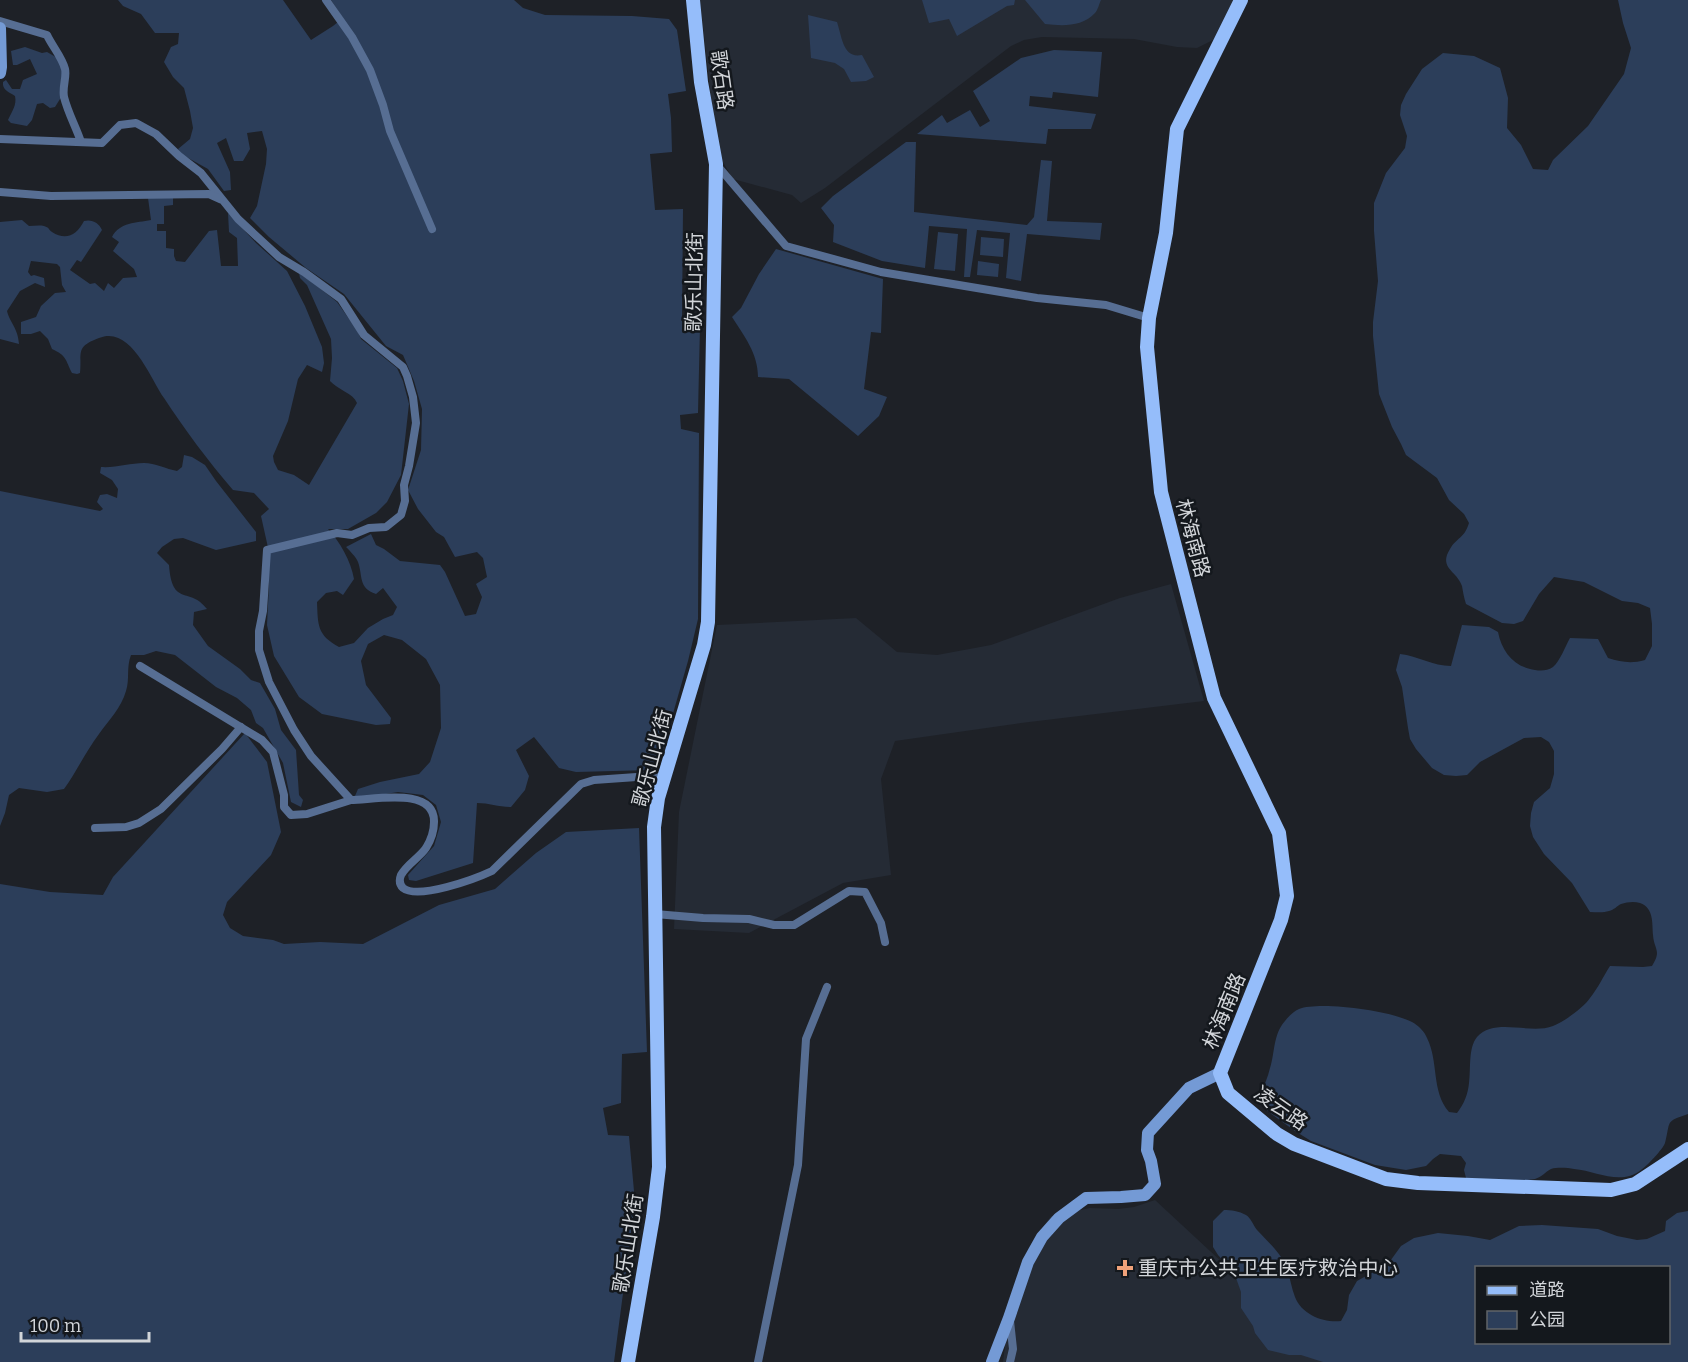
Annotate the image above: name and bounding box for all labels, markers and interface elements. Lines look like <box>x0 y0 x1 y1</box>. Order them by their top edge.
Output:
street label: 歌石路 <box>706 49 738 111</box>
street label: 歌乐山北街 <box>681 232 707 332</box>
street label: 林海南路 <box>1171 496 1215 580</box>
street label: 歌乐山北街 <box>627 707 677 809</box>
street label: 林海南路 <box>1198 969 1250 1053</box>
street label: 凌云路 <box>1250 1081 1312 1135</box>
street label: 歌乐山北街 <box>608 1192 648 1294</box>
place label: 重庆市公共卫生医疗救治中心 <box>1138 1256 1398 1280</box>
marker: 重庆市公共卫生医疗救治中心 <box>1116 1259 1134 1277</box>
legend <box>1475 1266 1670 1344</box>
text: 道路 <box>1529 1279 1565 1301</box>
scale bar <box>21 1305 148 1343</box>
text: 公园 <box>1529 1309 1565 1331</box>
text: 100 m <box>30 1315 81 1337</box>

